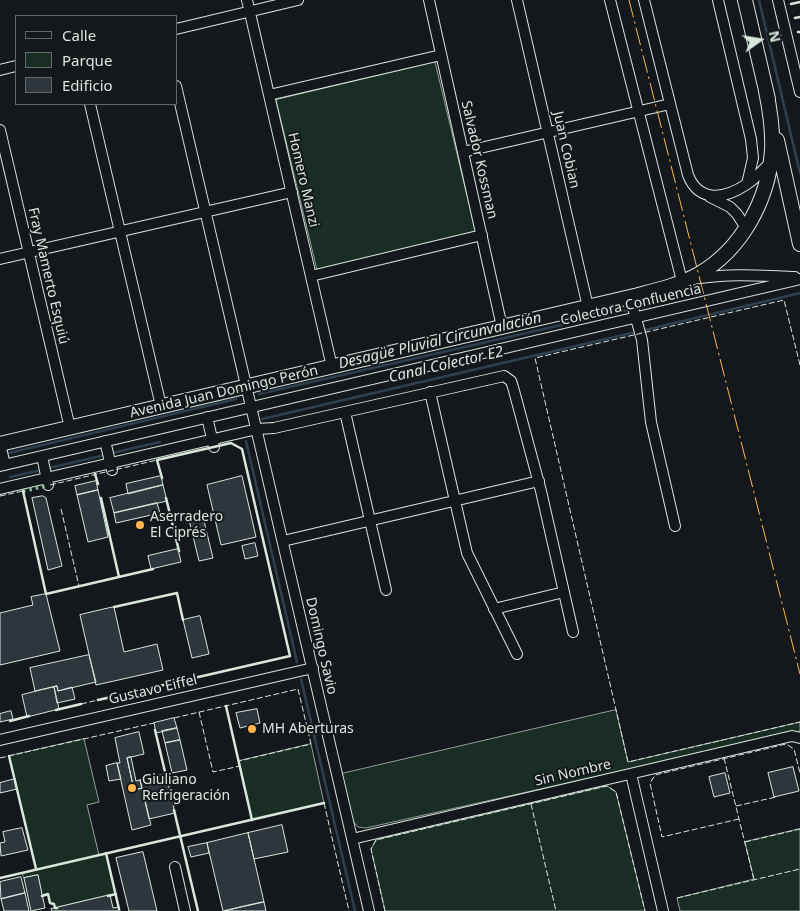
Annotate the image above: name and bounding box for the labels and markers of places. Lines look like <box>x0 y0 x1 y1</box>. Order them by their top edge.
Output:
place label: Aserradero El Ciprés <box>150 509 223 542</box>
marker: Aserradero El Ciprés <box>134 519 146 531</box>
place label: MH Aberturas <box>262 721 354 737</box>
marker: MH Aberturas <box>246 723 258 735</box>
place label: Giuliano Refrigeración <box>142 772 230 804</box>
marker: Giuliano Refrigeración <box>126 782 138 794</box>

